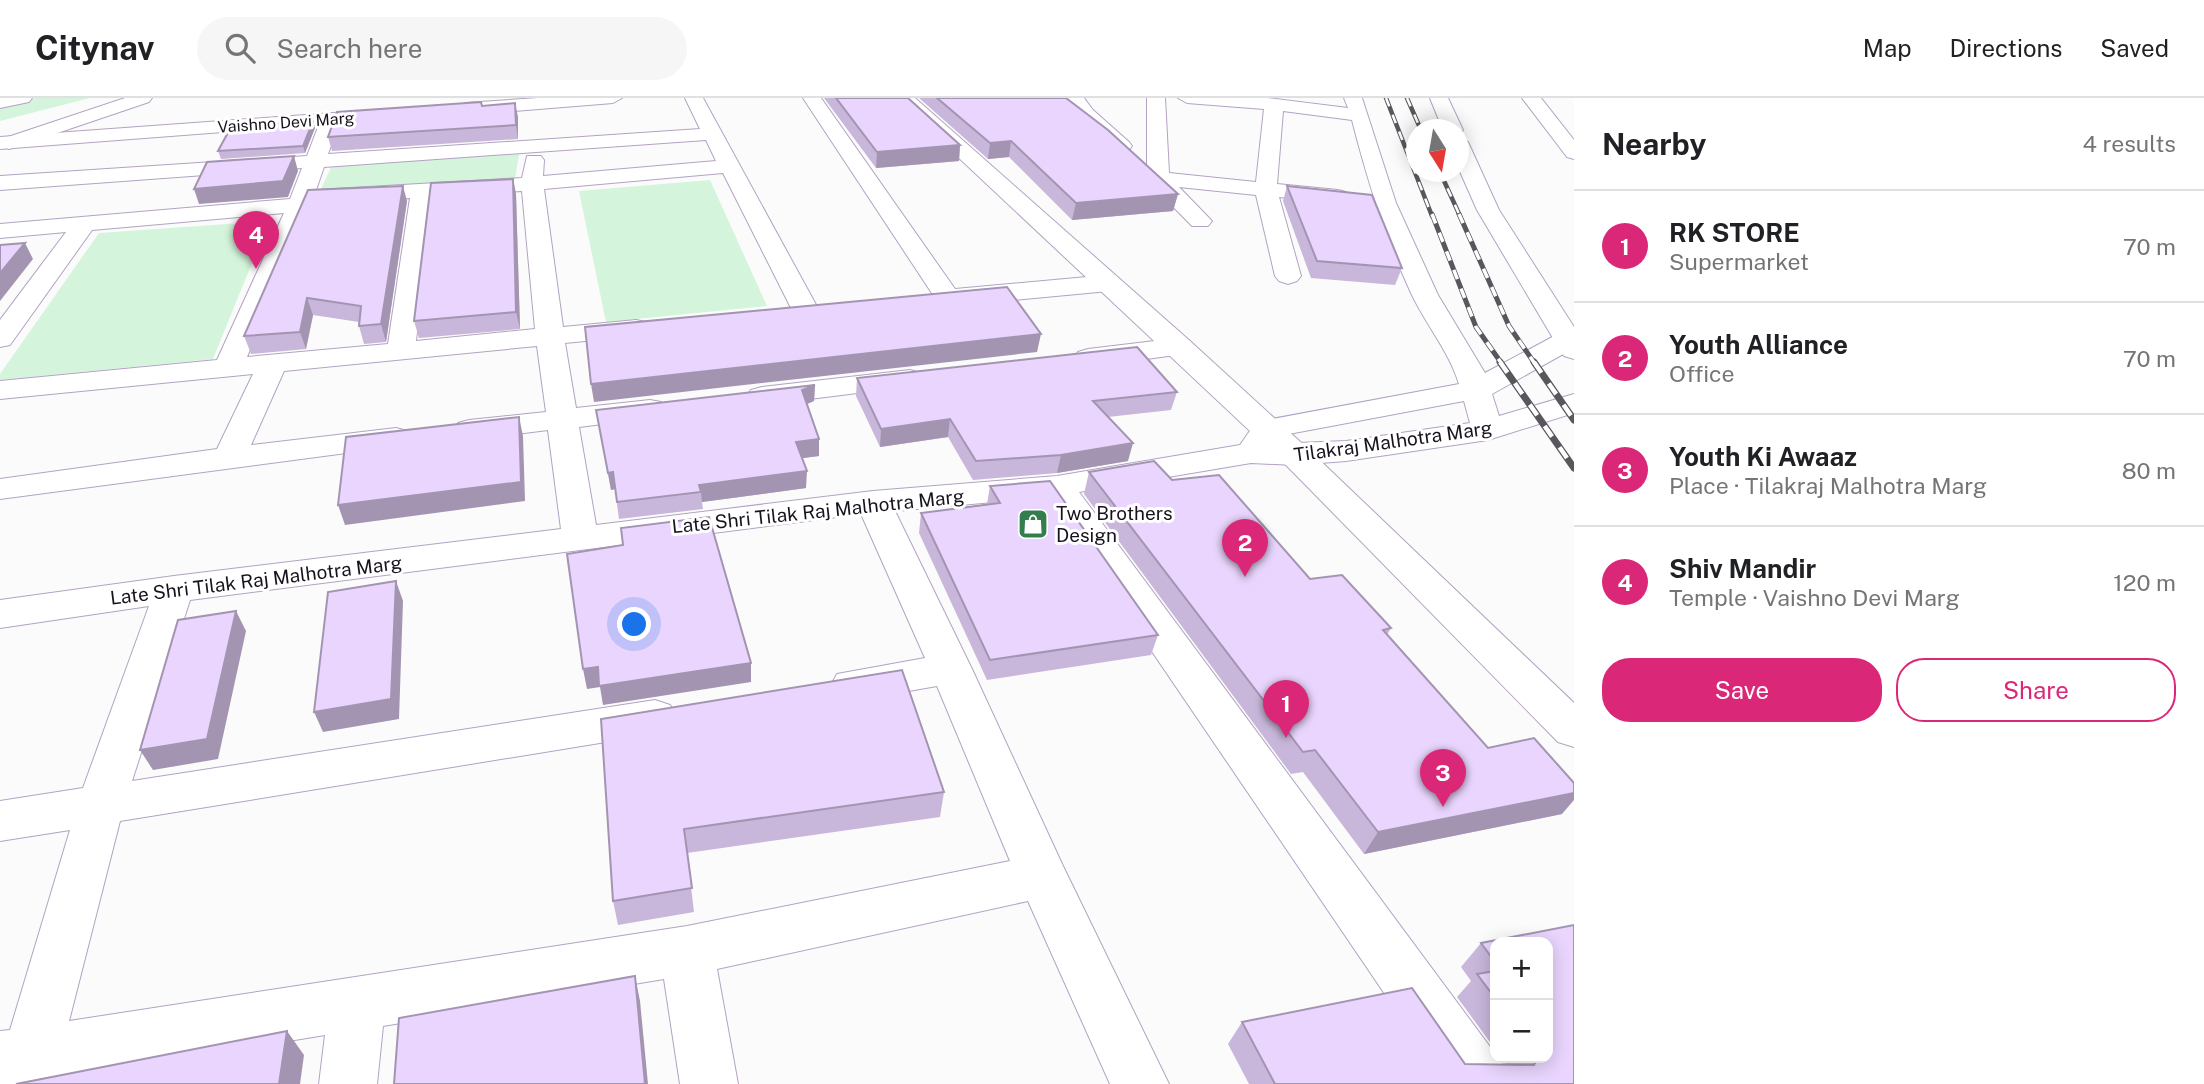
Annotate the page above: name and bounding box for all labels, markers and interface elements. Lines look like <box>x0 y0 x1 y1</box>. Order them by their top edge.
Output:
search box <box>197 17 687 80</box>
text: Citynav <box>35 29 155 67</box>
icon: search <box>221 29 259 67</box>
text: Search here <box>277 33 423 64</box>
text: Map <box>1863 34 1912 62</box>
text: Directions <box>1950 34 2062 62</box>
text: Saved <box>2100 34 2169 62</box>
street label: Vaishno Devi Marg <box>217 108 355 137</box>
north arrow <box>1406 119 1469 182</box>
text: Nearby <box>1602 126 1706 162</box>
text: 4 results <box>2082 130 2176 157</box>
pin: 4 <box>233 211 279 269</box>
text: RK STORE <box>1669 217 1800 248</box>
text: 1 <box>1620 233 1630 260</box>
text: 70 m <box>2123 233 2176 260</box>
text: Supermarket <box>1669 248 1809 275</box>
text: Youth Alliance <box>1669 329 1848 360</box>
text: 2 <box>1618 345 1632 372</box>
text: 70 m <box>2123 345 2176 372</box>
text: Office <box>1669 360 1735 387</box>
street label: Tilakraj Malhotra Marg <box>1292 416 1494 466</box>
text: Youth Ki Awaaz <box>1669 441 1857 472</box>
text: 3 <box>1617 457 1633 484</box>
text: 80 m <box>2122 457 2176 484</box>
text: Place · Tilakraj Malhotra Marg <box>1669 472 1987 499</box>
street label: Late Shri Tilak Raj Malhotra Marg <box>671 485 965 537</box>
place label: Two Brothers Design <box>1056 502 1173 546</box>
shop icon: Two Brothers Design <box>1016 507 1050 541</box>
pin: 2 <box>1222 519 1268 577</box>
street label: Late Shri Tilak Raj Malhotra Marg <box>109 551 403 609</box>
text: Shiv Mandir <box>1669 553 1816 584</box>
text: 4 <box>1617 569 1633 596</box>
text: 120 m <box>2113 569 2176 596</box>
text: Temple · Vaishno Devi Marg <box>1669 584 1960 611</box>
your location <box>617 607 651 641</box>
button: Save <box>1602 658 1882 722</box>
button: Share <box>1896 658 2176 722</box>
pin: 1 <box>1263 680 1309 738</box>
pin: 3 <box>1420 749 1466 807</box>
map controls <box>1490 937 1553 1063</box>
button: + <box>1490 937 1553 1000</box>
button: − <box>1490 1000 1553 1063</box>

